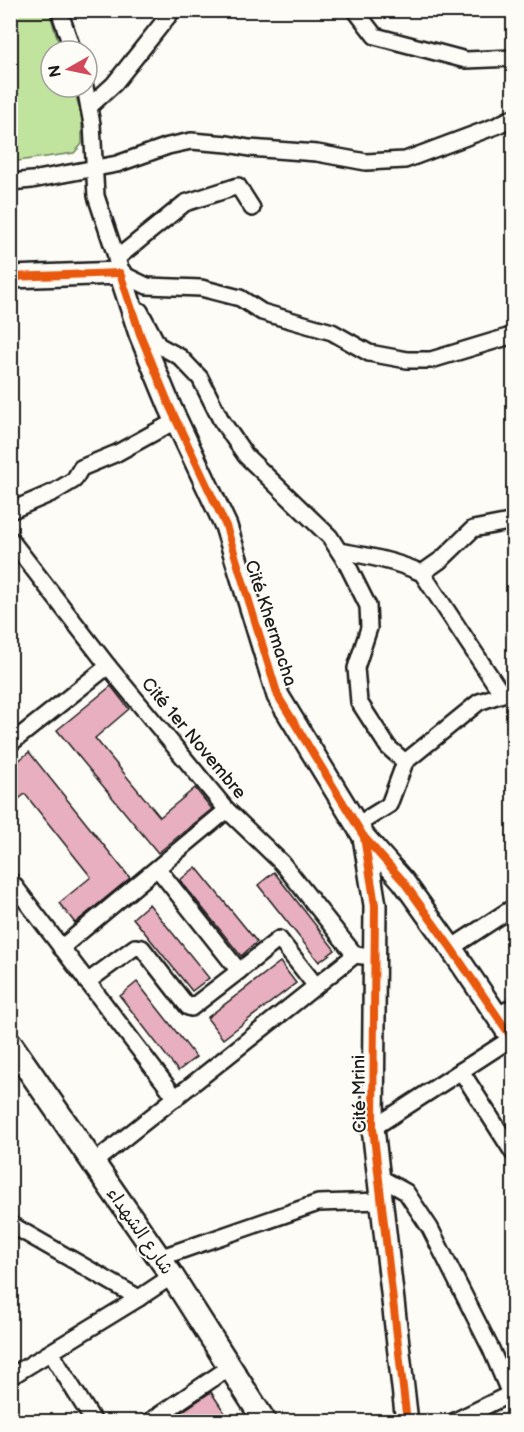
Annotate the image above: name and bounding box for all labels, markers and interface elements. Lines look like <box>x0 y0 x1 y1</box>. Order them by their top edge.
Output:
north arrow <box>39 39 99 99</box>
text: N <box>45 64 66 79</box>
street label: Cité Khermacha <box>240 558 301 689</box>
street label: Cité 1er Novembre <box>137 674 251 803</box>
street label: Cité Mrini <box>348 1055 371 1133</box>
street label: شارع الشهداء <box>101 1184 177 1279</box>

